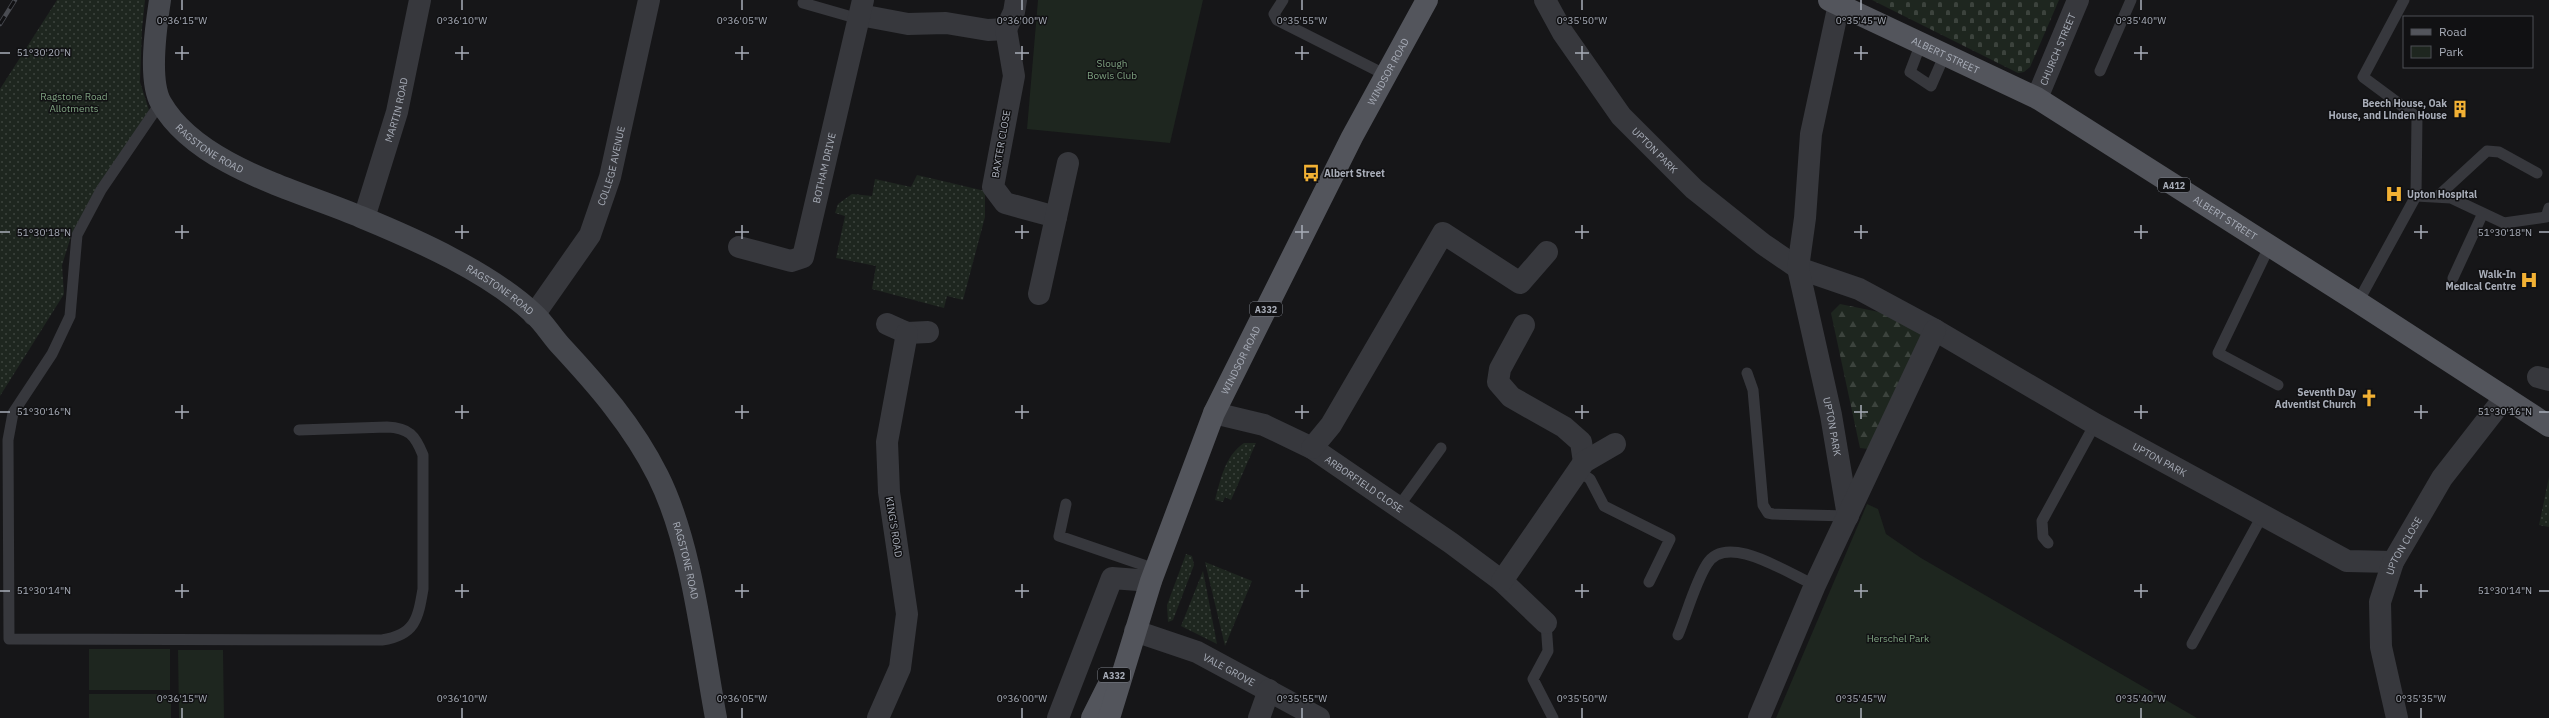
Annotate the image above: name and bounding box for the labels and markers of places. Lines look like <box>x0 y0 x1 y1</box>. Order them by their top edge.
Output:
place label: Beech House, Oak House, and Linden House <box>2328 97 2447 122</box>
building icon: Beech House, Oak House, and Linden House <box>2450 99 2470 119</box>
bus stop icon: Albert Street <box>1301 163 1321 183</box>
place label: Albert Street <box>1324 167 1385 180</box>
hospital icon: Upton Hospital <box>2384 184 2404 204</box>
place label: Upton Hospital <box>2407 188 2477 201</box>
place label: Walk-In Medical Centre <box>2445 268 2516 293</box>
hospital icon: Walk-In Medical Centre <box>2519 270 2539 290</box>
place label: Seventh Day Adventist Church <box>2275 386 2357 411</box>
church icon: Seventh Day Adventist Church <box>2359 388 2379 408</box>

